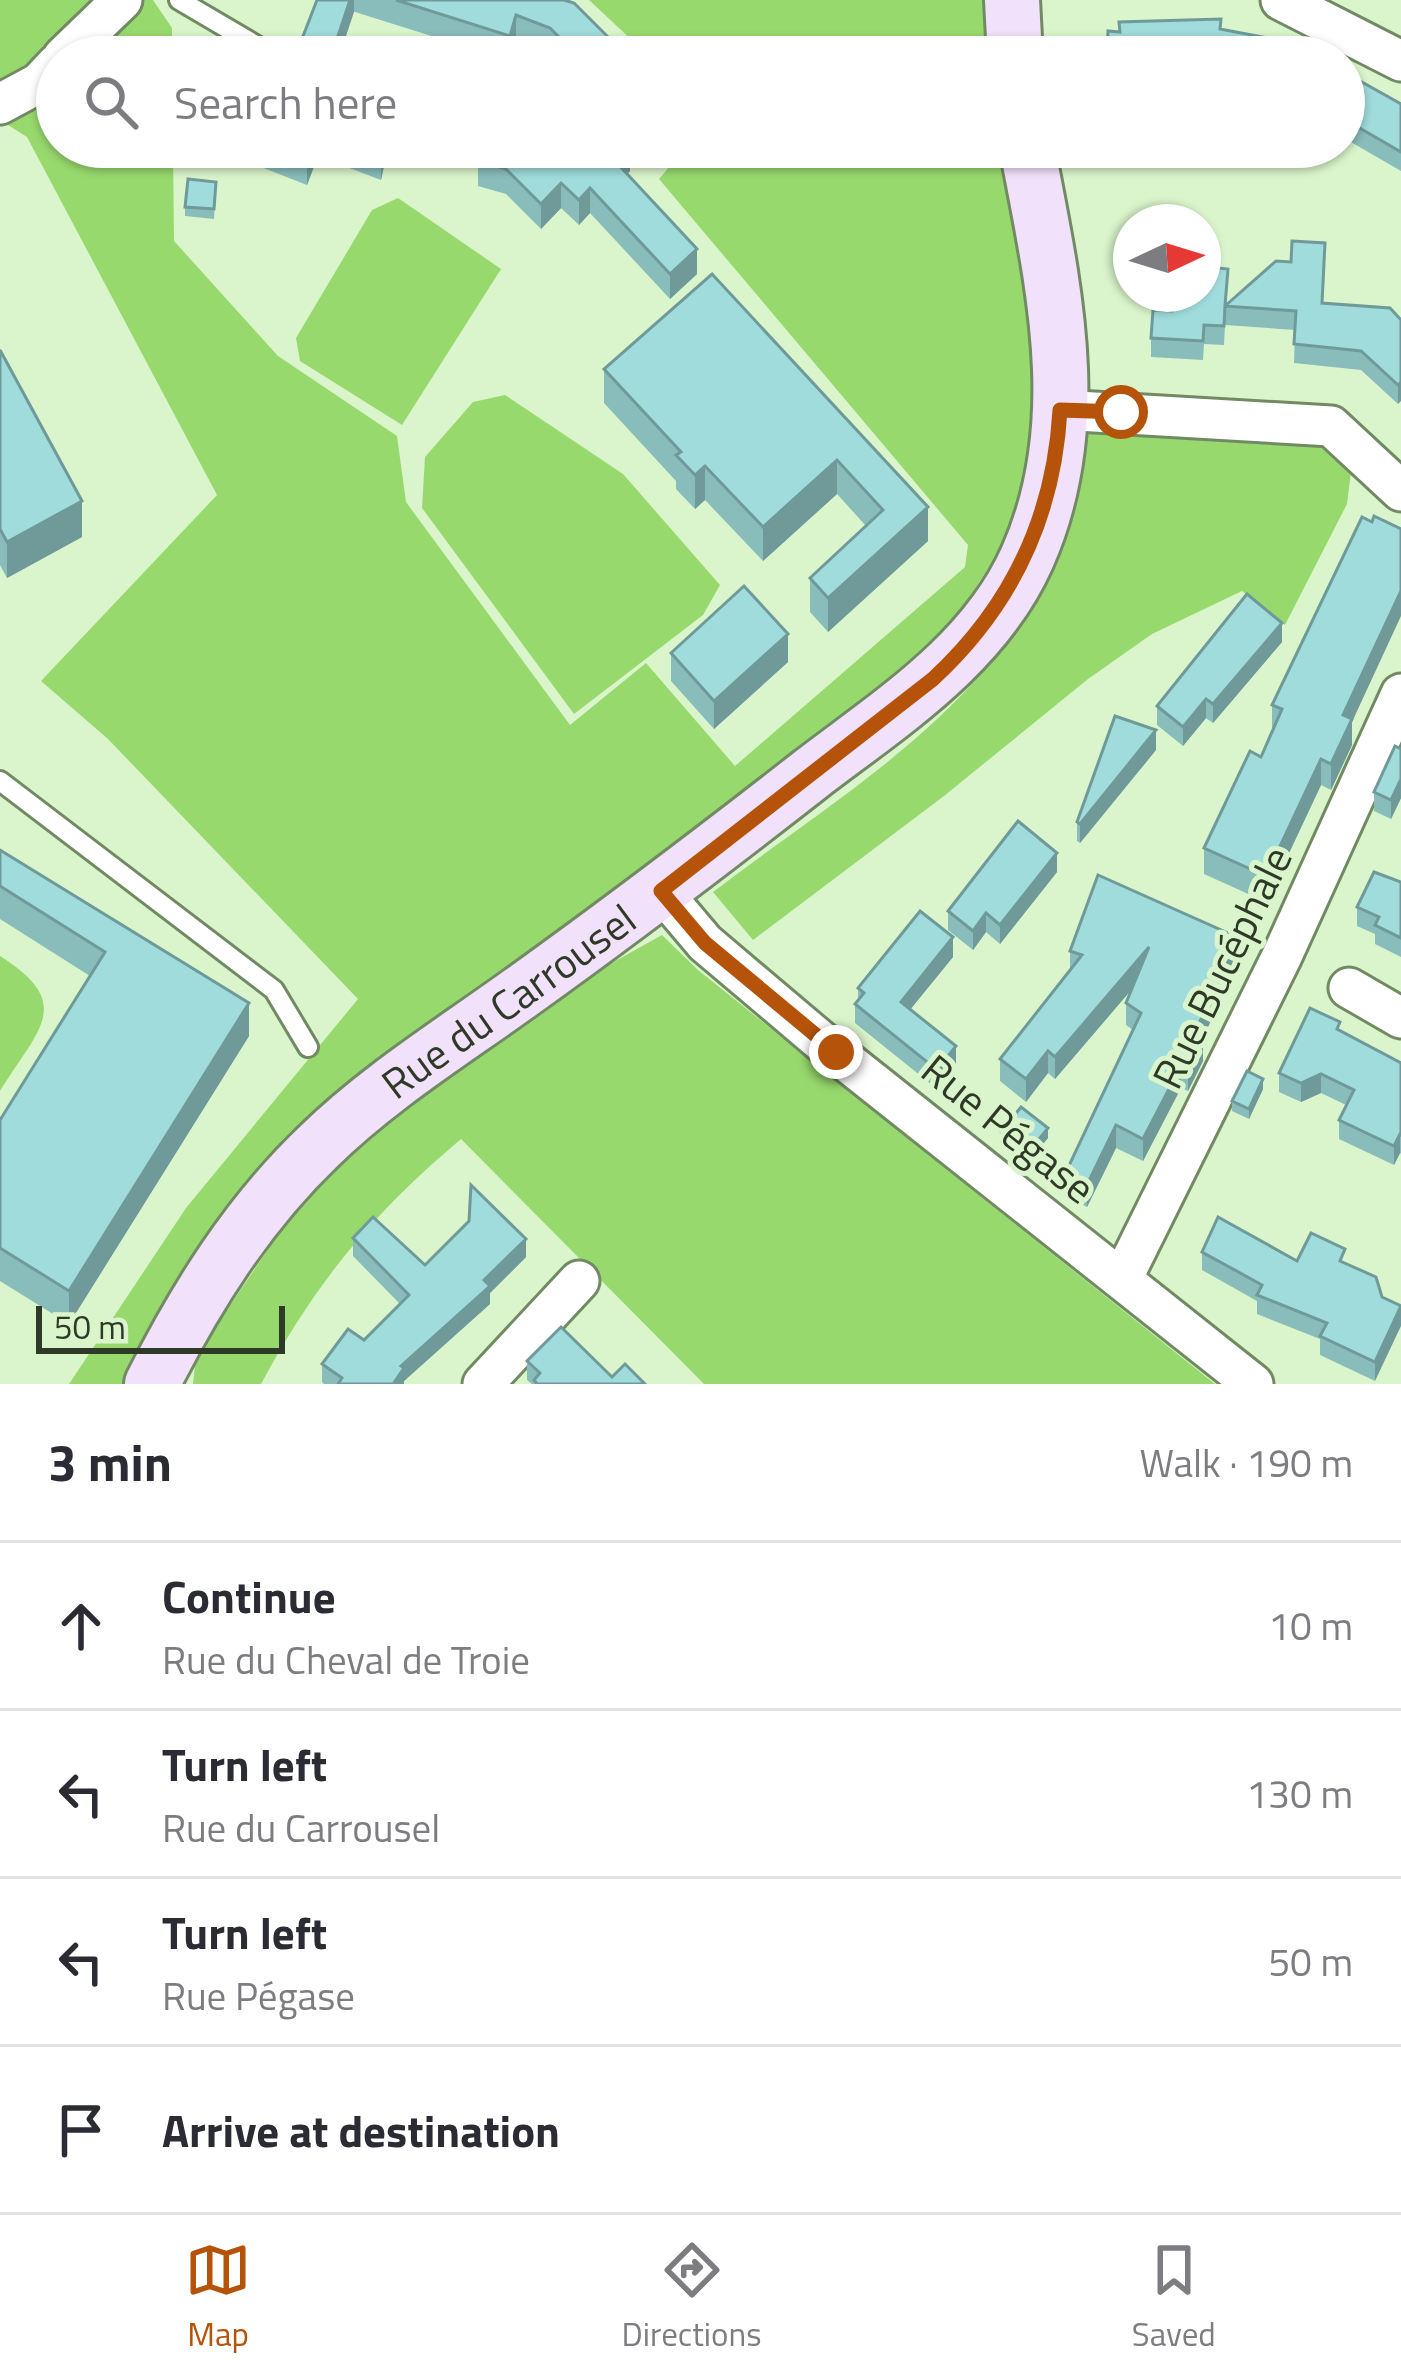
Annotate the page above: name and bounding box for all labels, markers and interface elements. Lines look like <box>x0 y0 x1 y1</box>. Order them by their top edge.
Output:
search box <box>36 36 1365 168</box>
text: Search here <box>174 68 397 136</box>
icon: search <box>78 69 144 135</box>
north arrow <box>1113 204 1221 312</box>
route start <box>1094 385 1148 439</box>
street label: Rue Bucéphale <box>1135 835 1307 1099</box>
street label: Rue du Carrousel <box>367 887 649 1114</box>
route end <box>809 1025 863 1079</box>
street label: Rue Pégase <box>908 1038 1110 1218</box>
scale bar <box>36 1300 285 1353</box>
text: 50 m <box>54 1302 126 1352</box>
text: 3 min <box>48 1423 172 1501</box>
text: Walk · 190 m <box>1139 1433 1353 1492</box>
text: Continue <box>162 1562 336 1630</box>
icon: ahead <box>48 1593 114 1659</box>
text: 10 m <box>1268 1596 1353 1655</box>
text: Rue du Cheval de Troie <box>162 1630 530 1689</box>
text: Turn left <box>162 1730 327 1798</box>
icon: left <box>48 1761 114 1827</box>
text: 130 m <box>1246 1764 1353 1823</box>
text: Rue du Carrousel <box>162 1798 440 1857</box>
text: Turn left <box>162 1898 327 1966</box>
icon: left <box>48 1929 114 1995</box>
text: 50 m <box>1268 1932 1353 1991</box>
text: Rue Pégase <box>162 1966 355 2025</box>
text: Arrive at destination <box>162 2096 560 2164</box>
icon: arrive <box>48 2097 114 2163</box>
tab: Map <box>185 2237 251 2359</box>
tab: Directions <box>622 2237 761 2359</box>
tab: Saved <box>1132 2237 1216 2359</box>

